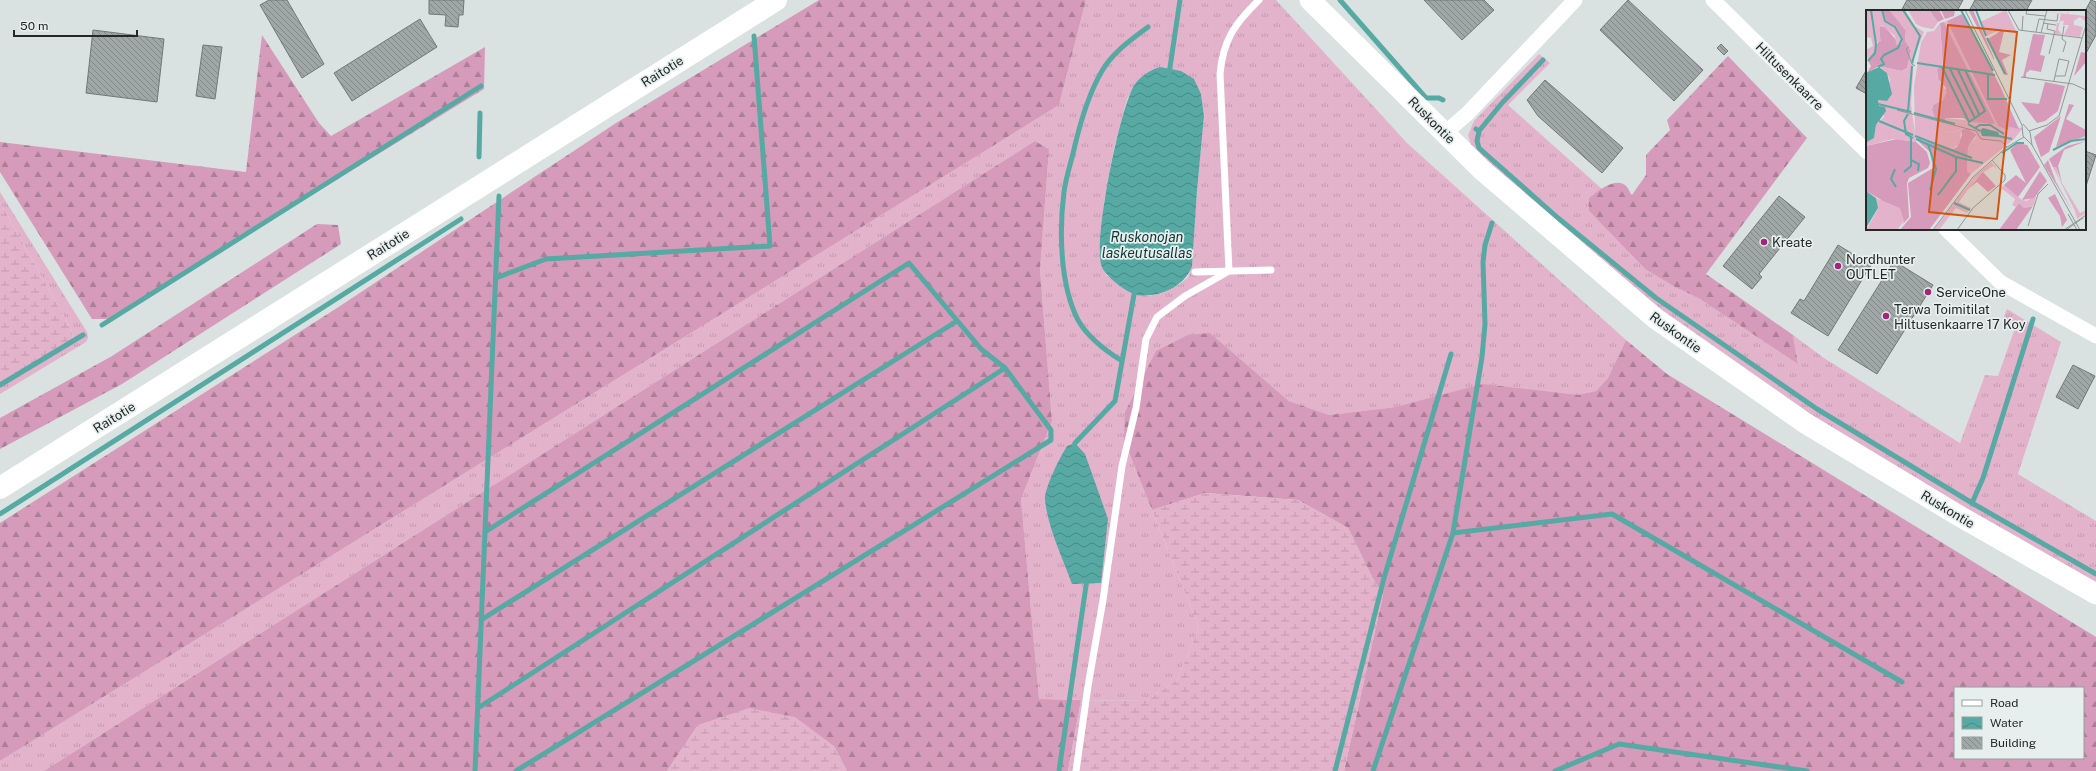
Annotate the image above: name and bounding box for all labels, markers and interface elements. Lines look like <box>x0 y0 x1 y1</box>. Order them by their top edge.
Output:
inset map <box>1866 10 2086 230</box>
scale bar <box>14 12 137 38</box>
text: 50 m <box>20 19 48 33</box>
street label: Hiltusenkaarre <box>1753 39 1827 113</box>
street label: Raitotie <box>639 53 686 90</box>
street label: Ruskontie <box>1405 94 1458 147</box>
street label: Raitotie <box>365 226 412 263</box>
water label: Ruskonojan laskeutusallas <box>1102 229 1192 261</box>
place label: Kreate <box>1772 235 1812 250</box>
marker: Kreate <box>1759 237 1769 247</box>
place label: Nordhunter OUTLET <box>1846 252 1916 282</box>
marker: Nordhunter OUTLET <box>1833 261 1843 271</box>
place label: ServiceOne <box>1936 285 2006 300</box>
marker: ServiceOne <box>1923 287 1933 297</box>
place label: Terwa Toimitilat Hiltusenkaarre 17 Koy <box>1894 302 2026 332</box>
street label: Ruskontie <box>1647 309 1704 356</box>
marker: Terwa Toimitilat Hiltusenkaarre 17 Koy <box>1881 311 1891 321</box>
street label: Raitotie <box>91 399 138 436</box>
street label: Ruskontie <box>1918 488 1977 531</box>
legend <box>1954 687 2084 759</box>
text: Road <box>1990 696 2018 710</box>
text: Water <box>1990 716 2024 730</box>
text: Building <box>1990 736 2036 750</box>

